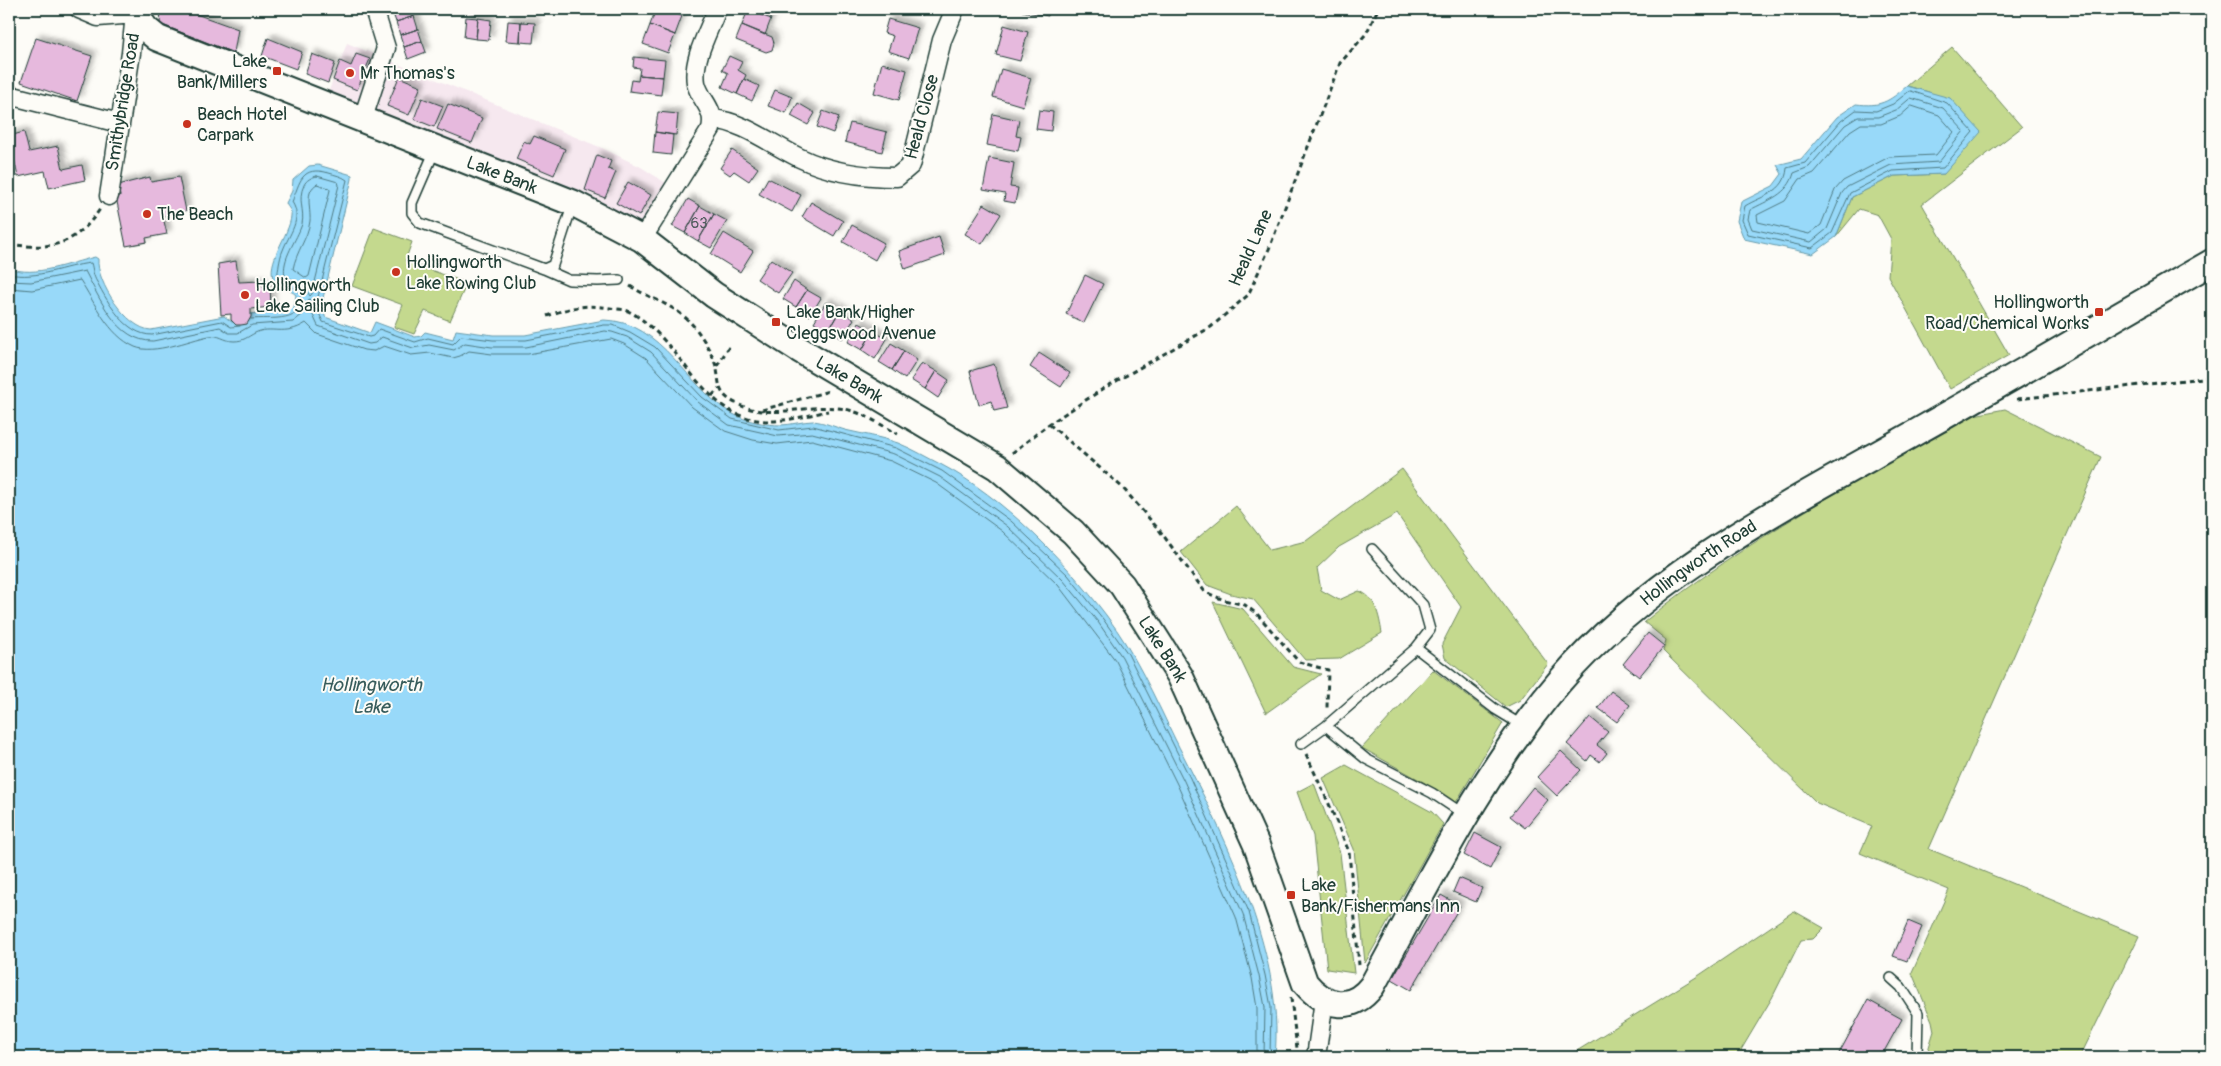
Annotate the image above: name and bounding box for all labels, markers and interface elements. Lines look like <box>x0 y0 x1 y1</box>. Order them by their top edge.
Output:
street label: Smithybridge Road <box>101 31 145 173</box>
place label: Lake Bank/Millers <box>177 50 267 94</box>
place label: Mr Thomas's <box>360 62 455 85</box>
marker: Lake Bank/Millers <box>271 65 283 77</box>
marker: Mr Thomas's <box>344 67 356 79</box>
street label: Heald Close <box>900 72 944 162</box>
place label: Beach Hotel Carpark <box>197 103 287 147</box>
marker: Beach Hotel Carpark <box>181 118 193 130</box>
street label: Lake Bank <box>463 150 541 199</box>
place label: The Beach <box>157 203 233 226</box>
street label: Heald Lane <box>1224 206 1278 290</box>
marker: The Beach <box>141 208 153 220</box>
house number: 63 <box>690 214 708 233</box>
place label: Hollingworth Lake Rowing Club <box>406 251 536 295</box>
marker: Hollingworth Lake Rowing Club <box>390 266 402 278</box>
place label: Hollingworth Lake Sailing Club <box>255 274 380 318</box>
marker: Hollingworth Lake Sailing Club <box>239 289 251 301</box>
place label: Hollingworth Road/Chemical Works <box>1925 291 2089 335</box>
place label: Lake Bank/Higher Cleggswood Avenue <box>786 301 936 345</box>
marker: Hollingworth Road/Chemical Works <box>2093 306 2105 318</box>
marker: Lake Bank/Higher Cleggswood Avenue <box>770 316 782 328</box>
street label: Lake Bank <box>811 350 888 409</box>
street label: Hollingworth Road <box>1635 514 1761 611</box>
street label: Lake Bank <box>1133 612 1193 686</box>
water label: Hollingworth Lake <box>320 673 423 719</box>
place label: Lake Bank/Fishermans Inn <box>1301 874 1460 918</box>
marker: Lake Bank/Fishermans Inn <box>1285 889 1297 901</box>

